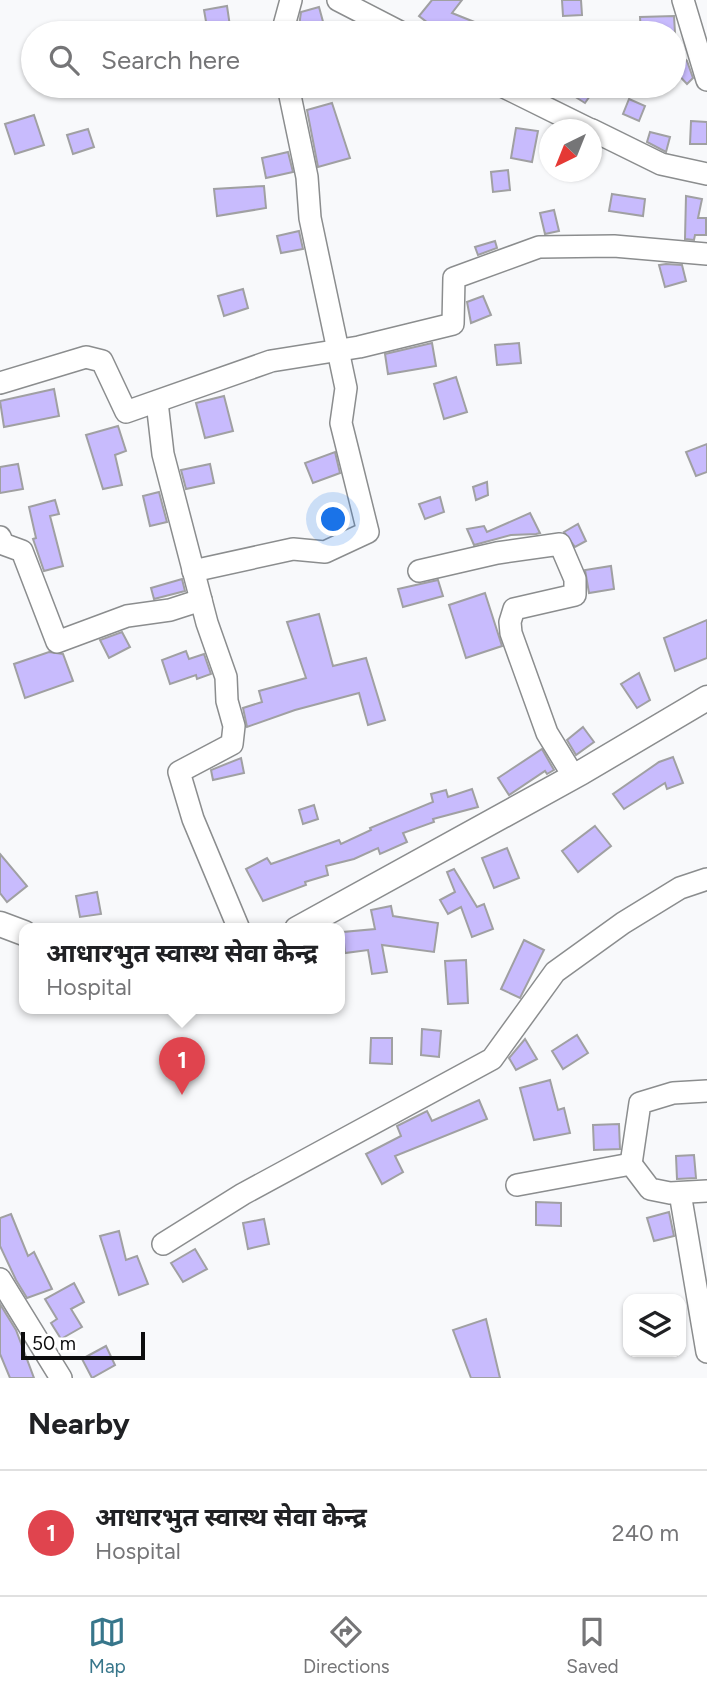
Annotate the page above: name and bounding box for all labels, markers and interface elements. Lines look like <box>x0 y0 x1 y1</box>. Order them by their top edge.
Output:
search box <box>21 21 686 98</box>
icon: search <box>45 41 83 79</box>
text: Search here <box>101 44 240 76</box>
north arrow <box>539 119 602 182</box>
your location <box>316 502 350 536</box>
popup <box>19 923 345 1014</box>
text: आधारभुत स्वास्थ सेवा केन्द्र <box>46 937 318 969</box>
text: Hospital <box>46 973 132 1001</box>
pin: 1 <box>159 1037 205 1095</box>
map controls <box>623 1294 686 1357</box>
button: layers <box>623 1294 686 1357</box>
scale bar <box>21 1329 145 1361</box>
text: 50 m <box>32 1332 76 1355</box>
text: Nearby <box>28 1405 130 1442</box>
text: आधारभुत स्वास्थ सेवा केन्द्र <box>95 1501 367 1533</box>
text: 1 <box>46 1519 56 1547</box>
text: 240 m <box>612 1519 679 1547</box>
text: Hospital <box>95 1537 181 1565</box>
tab: Map <box>88 1613 126 1678</box>
tab: Directions <box>303 1613 390 1678</box>
tab: Saved <box>566 1613 619 1678</box>

